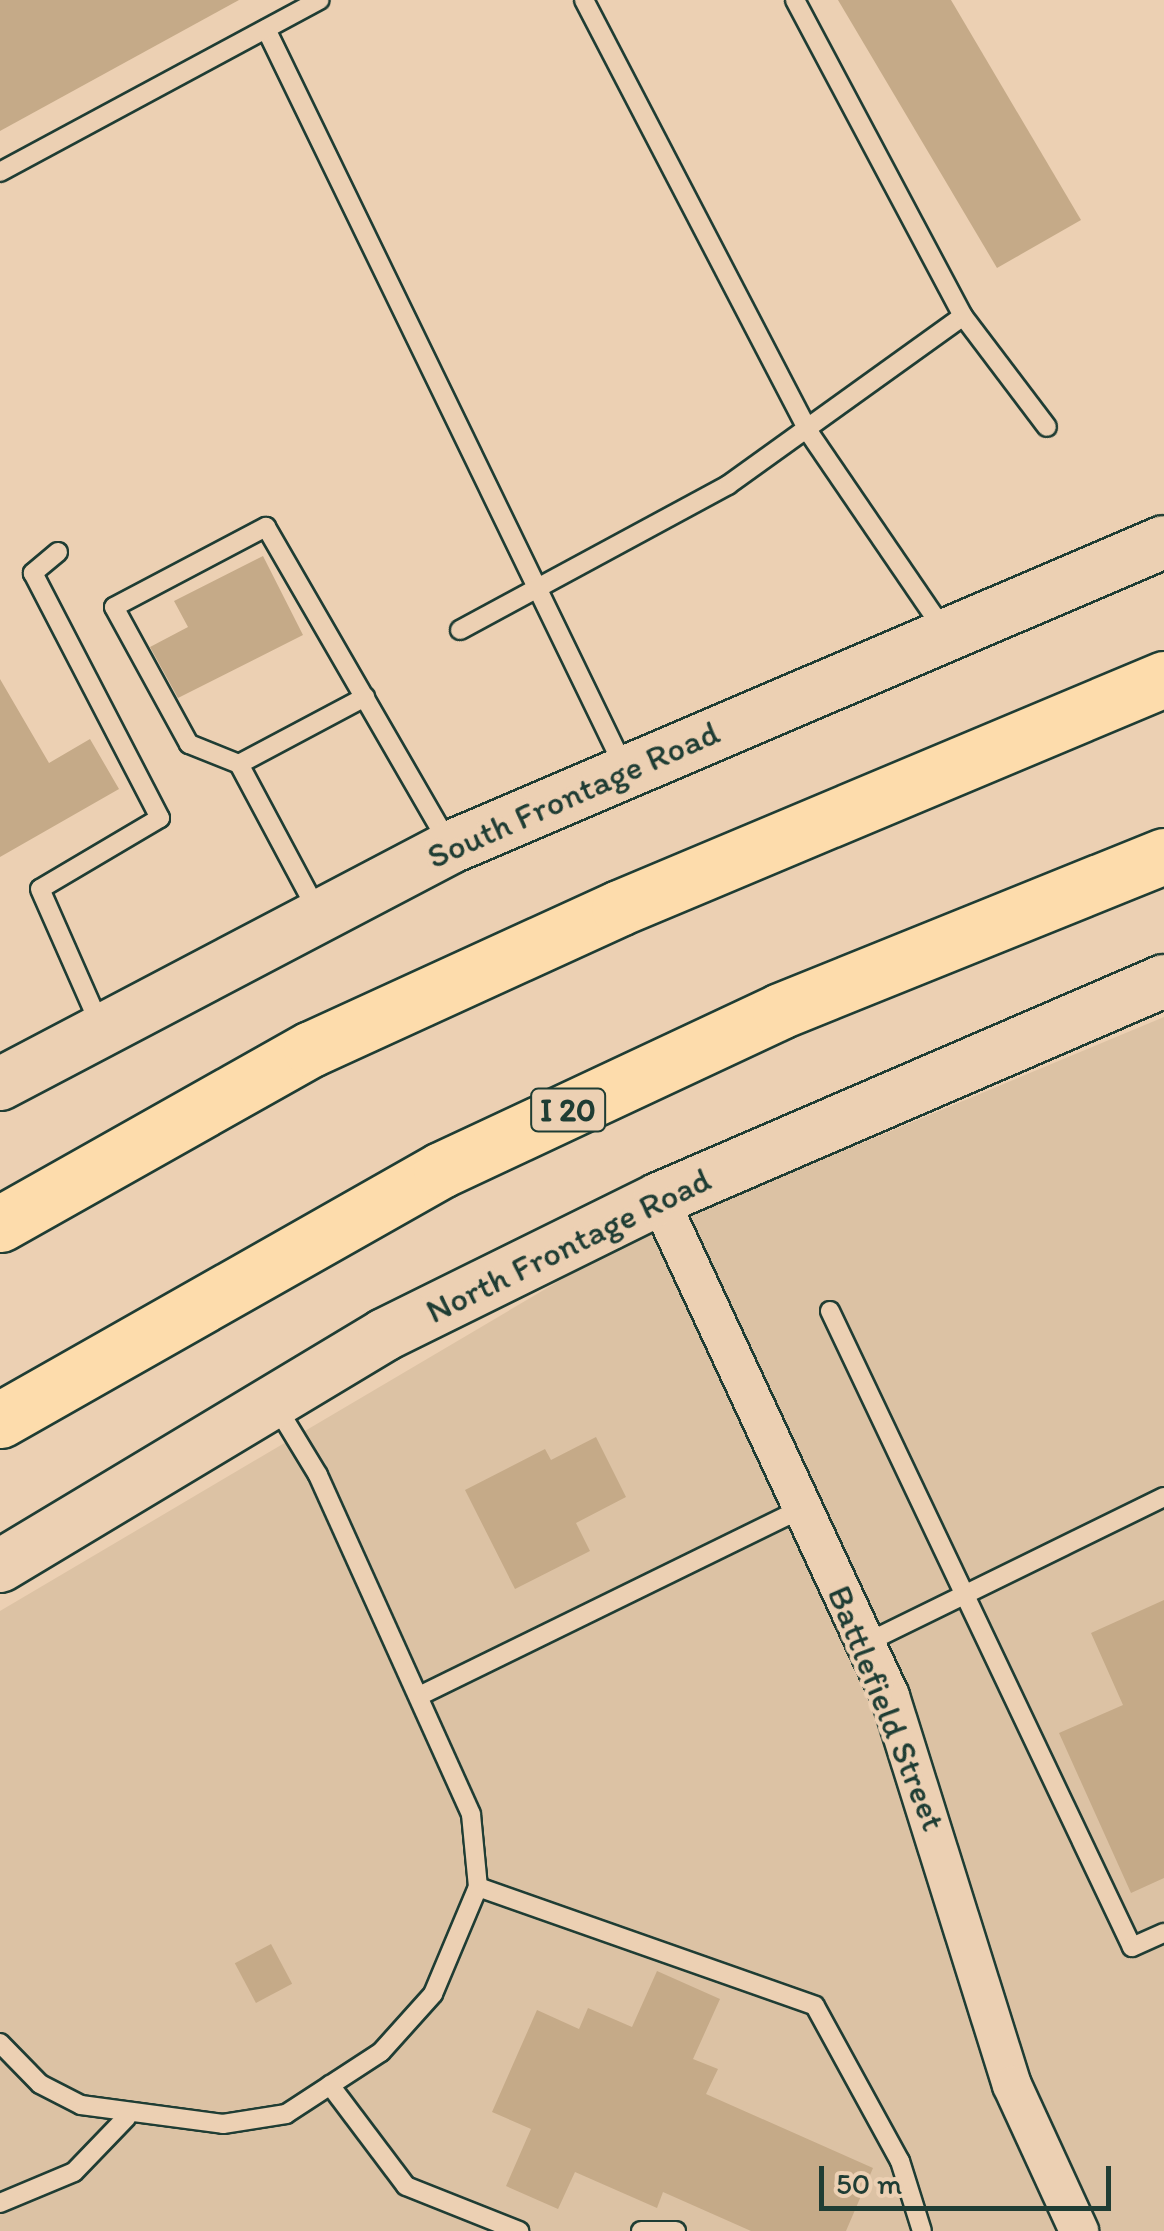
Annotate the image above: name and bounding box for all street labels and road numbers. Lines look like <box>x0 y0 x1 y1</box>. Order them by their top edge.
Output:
street label: South Frontage Road <box>422 711 724 877</box>
road number: I 20 <box>528 1083 608 1137</box>
street label: North Frontage Road <box>419 1158 717 1332</box>
street label: Battlefield Street <box>819 1579 955 1837</box>

